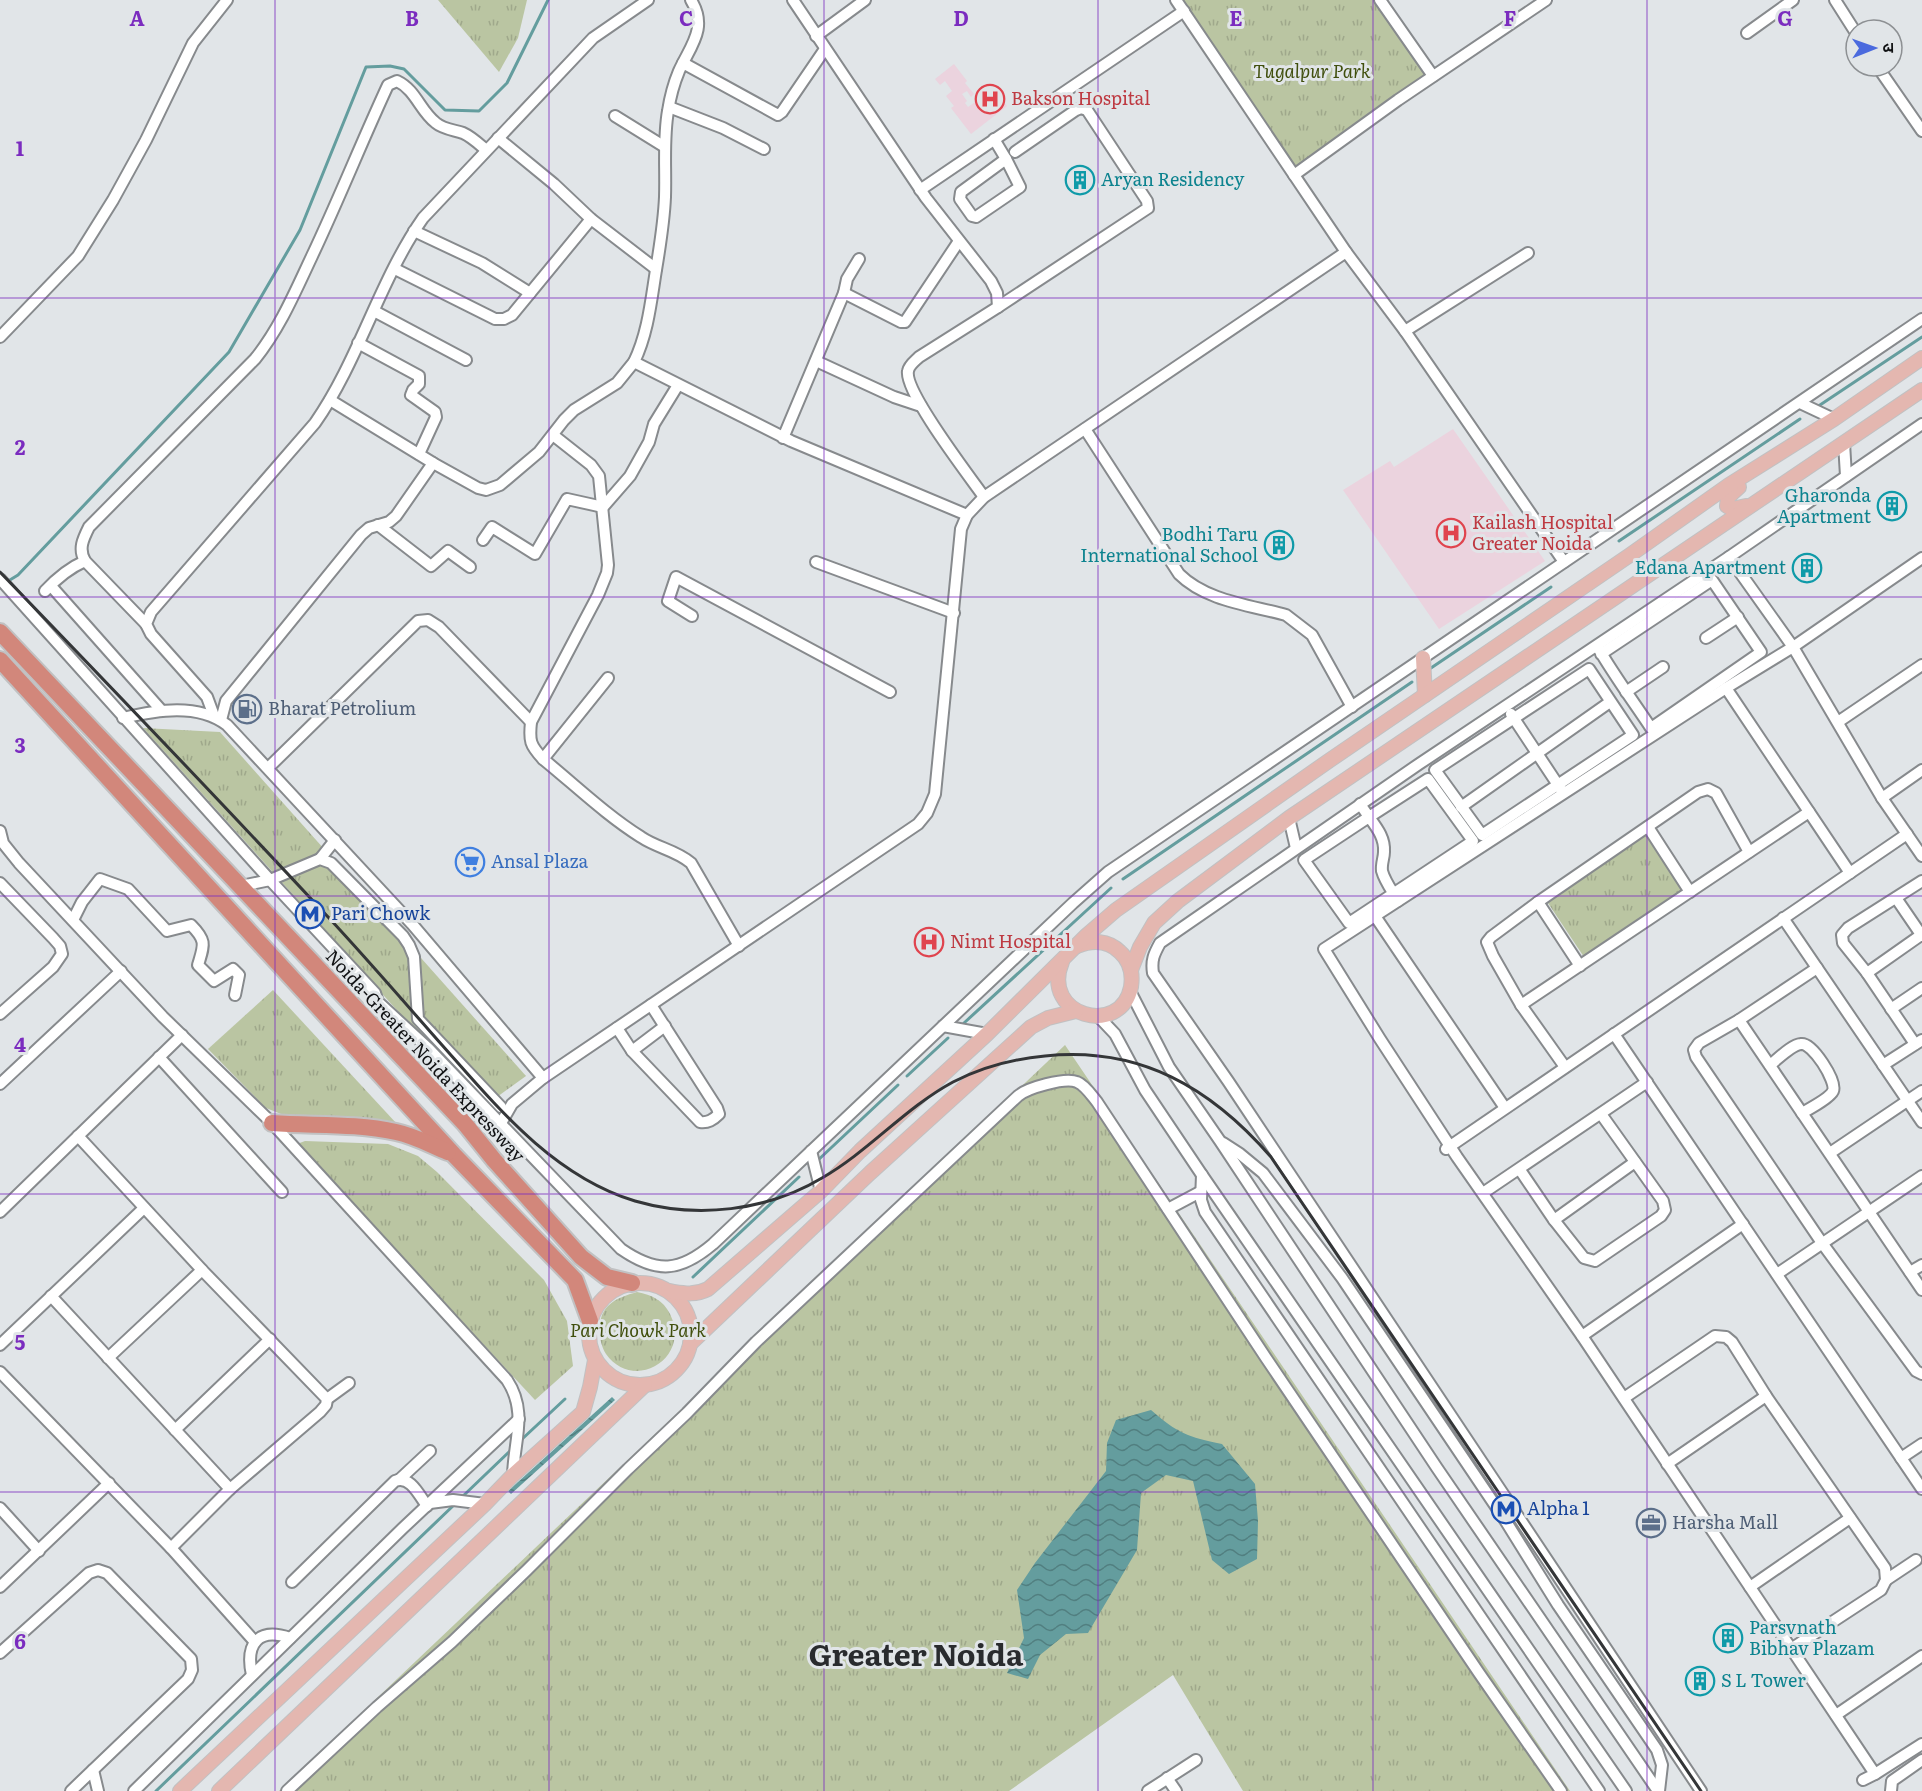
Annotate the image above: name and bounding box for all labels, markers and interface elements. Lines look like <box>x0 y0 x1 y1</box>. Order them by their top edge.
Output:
text: A <box>129 2 145 32</box>
text: B <box>405 2 419 32</box>
text: C <box>679 2 693 32</box>
text: D <box>953 2 969 32</box>
text: E <box>1229 2 1243 32</box>
text: F <box>1504 2 1517 32</box>
text: G <box>1777 2 1793 32</box>
north arrow <box>1844 18 1904 78</box>
text: उ <box>1878 43 1902 53</box>
park label: Tugalpur Park <box>1253 57 1371 84</box>
hospital icon: Bakson Hospital <box>974 83 1006 115</box>
place label: Bakson Hospital <box>1011 84 1150 111</box>
text: 1 <box>16 132 24 162</box>
building icon: Aryan Residency <box>1064 164 1096 196</box>
place label: Aryan Residency <box>1101 165 1245 192</box>
text: 2 <box>15 431 26 461</box>
place label: Gharonda Apartment <box>1777 481 1872 529</box>
building icon: Gharonda Apartment <box>1876 490 1908 522</box>
place label: Kailash Hospital Greater Noida <box>1472 508 1613 556</box>
hospital icon: Kailash Hospital Greater Noida <box>1435 517 1467 549</box>
place label: Bodhi Taru International School <box>1080 520 1258 568</box>
building icon: Bodhi Taru International School <box>1263 529 1295 561</box>
building icon: Edana Apartment <box>1791 552 1823 584</box>
place label: Edana Apartment <box>1635 553 1787 580</box>
fuel station icon: Bharat Petrolium <box>231 693 263 725</box>
place label: Bharat Petrolium <box>268 694 416 721</box>
text: 3 <box>14 729 26 759</box>
supermarket icon: Ansal Plaza <box>454 846 486 878</box>
place label: Ansal Plaza <box>491 847 588 874</box>
metro station icon: Pari Chowk <box>294 898 326 930</box>
place label: Pari Chowk <box>331 899 431 926</box>
hospital icon: Nimt Hospital <box>913 926 945 958</box>
place label: Nimt Hospital <box>950 927 1071 954</box>
street label: Noida-Greater Noida Expressway <box>320 943 533 1168</box>
text: 4 <box>14 1028 26 1058</box>
park label: Pari Chowk Park <box>570 1316 706 1343</box>
text: 5 <box>15 1326 26 1356</box>
metro station icon: Alpha 1 <box>1490 1493 1522 1525</box>
place label: Alpha 1 <box>1527 1494 1590 1521</box>
office icon: Harsha Mall <box>1635 1507 1667 1539</box>
place label: Harsha Mall <box>1672 1508 1778 1535</box>
place label: Parsvnath Bibhav Plazam <box>1749 1613 1875 1661</box>
building icon: Parsvnath Bibhav Plazam <box>1712 1622 1744 1654</box>
text: 6 <box>14 1625 26 1655</box>
district label: Greater Noida <box>809 1631 1024 1675</box>
building icon: S L Tower <box>1684 1665 1716 1697</box>
place label: S L Tower <box>1721 1666 1806 1693</box>

